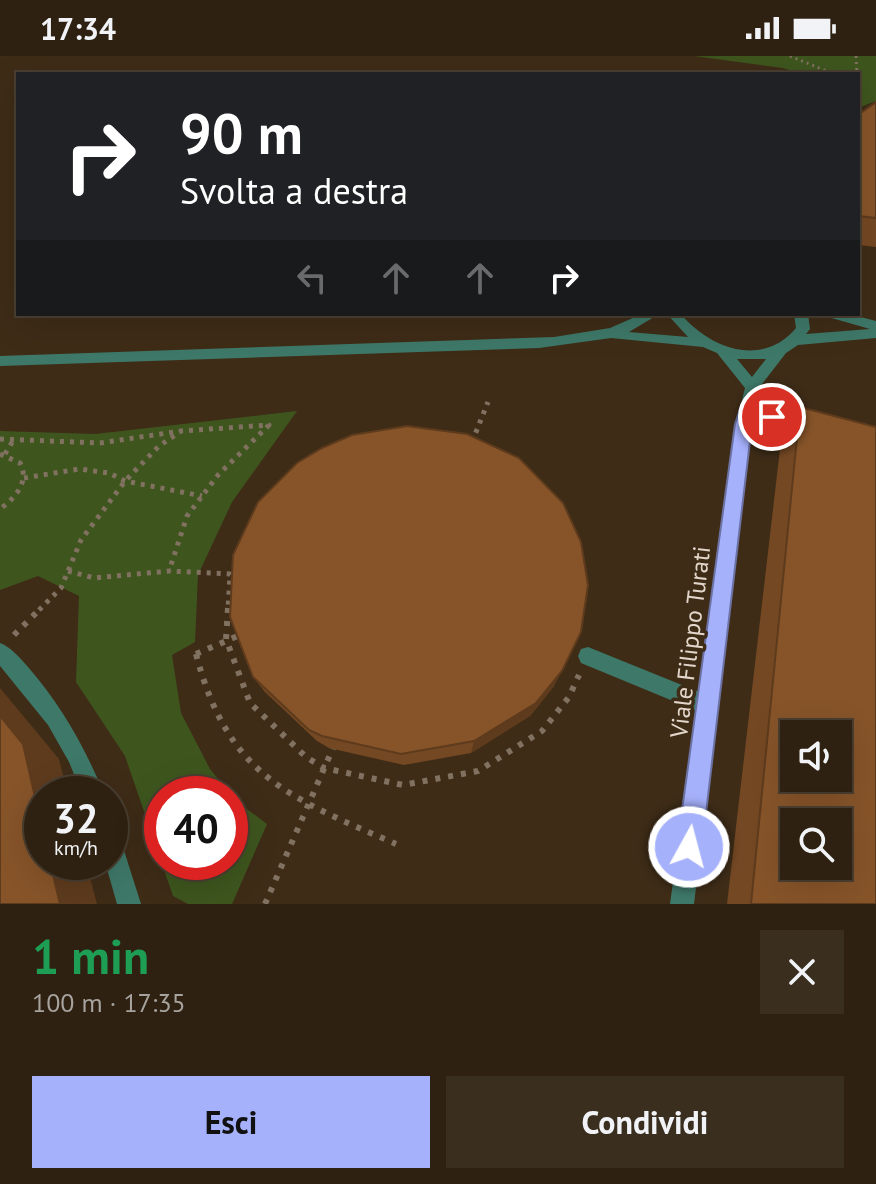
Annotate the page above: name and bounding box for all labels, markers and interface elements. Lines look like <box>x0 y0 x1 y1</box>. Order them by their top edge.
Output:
text: 17:34 <box>40 9 116 48</box>
text: 90 m <box>180 97 303 169</box>
icon: right <box>48 104 152 208</box>
text: Svolta a destra <box>180 167 408 214</box>
icon: left <box>290 256 334 300</box>
icon: ahead <box>374 256 418 300</box>
icon: ahead <box>458 256 502 300</box>
icon: right <box>542 256 586 300</box>
pin <box>738 383 806 451</box>
icon: arrive <box>750 395 794 439</box>
street label: Viale Filippo Turati <box>663 544 717 741</box>
map controls <box>780 720 852 880</box>
button: sound <box>780 720 852 792</box>
speed limit sign: 40 <box>144 776 248 880</box>
text: 32 <box>53 792 99 844</box>
position arrow <box>647 805 731 889</box>
button: search <box>780 808 852 880</box>
text: km/h <box>54 835 98 861</box>
text: 1 min <box>32 925 149 987</box>
button: close <box>760 930 844 1014</box>
text: 100 m · 17:35 <box>32 986 186 1019</box>
button: Esci <box>32 1076 430 1168</box>
button: Condividi <box>446 1076 844 1168</box>

